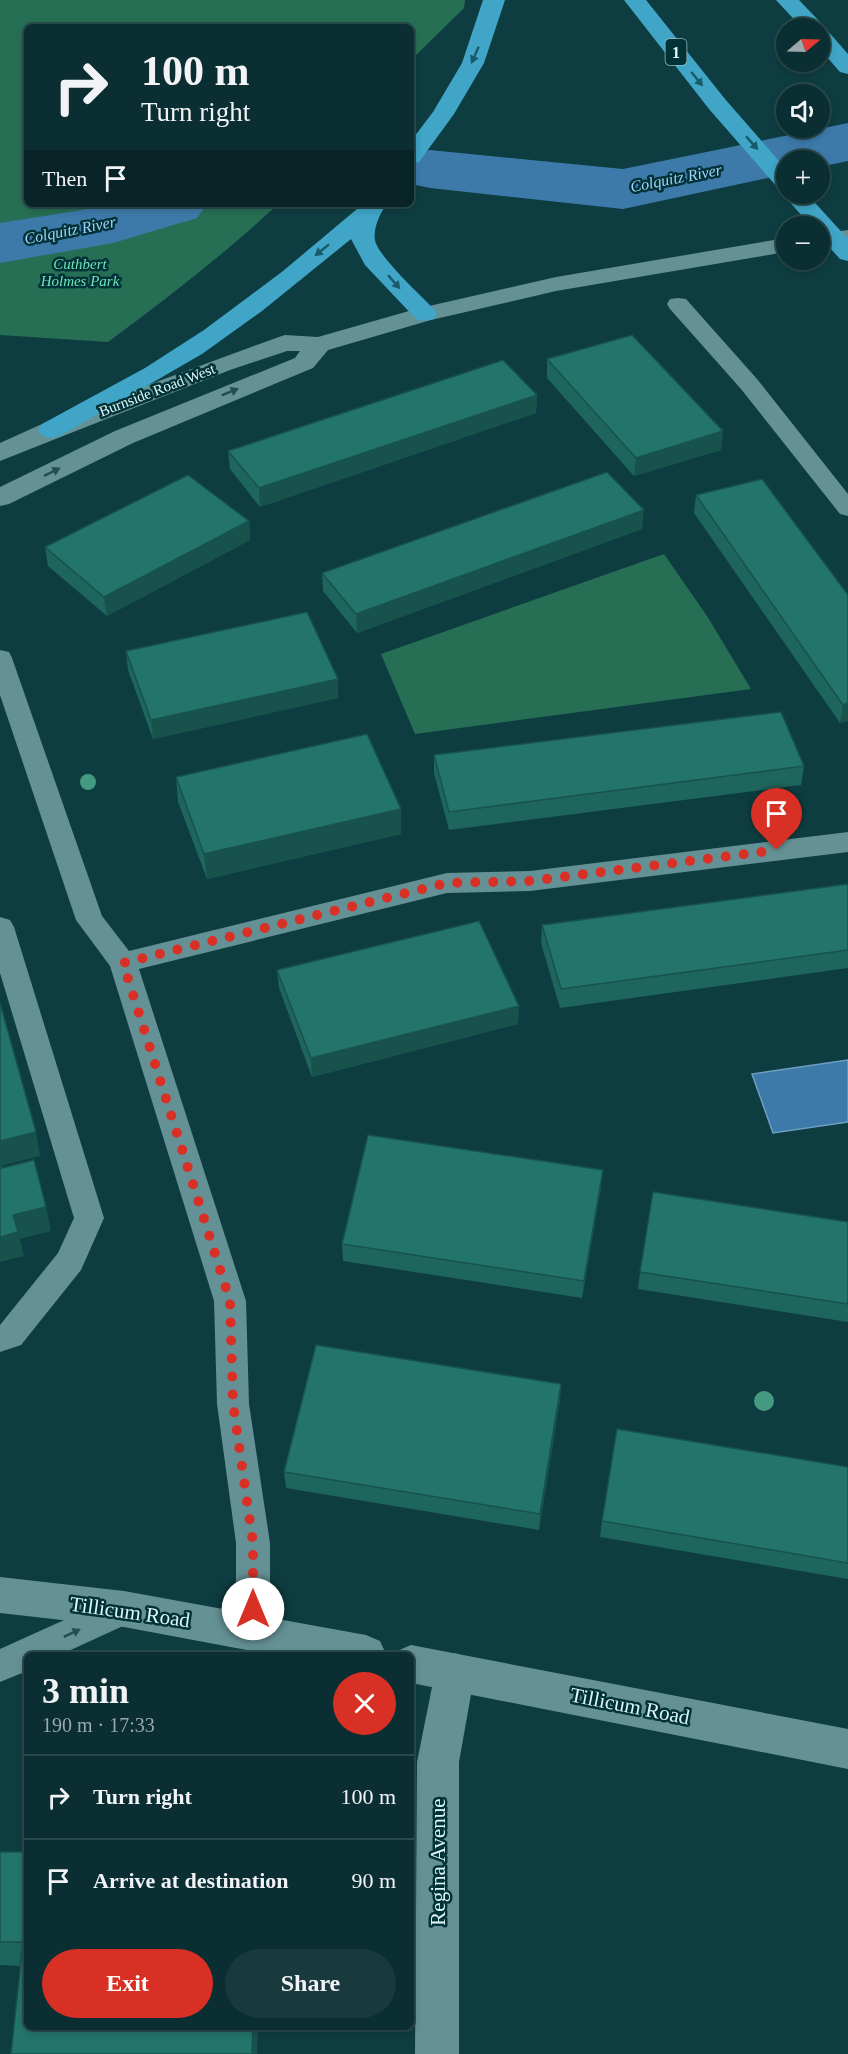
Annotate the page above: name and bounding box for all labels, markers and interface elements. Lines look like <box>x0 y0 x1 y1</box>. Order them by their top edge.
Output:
north arrow <box>776 18 830 72</box>
map controls <box>776 18 830 270</box>
road number: 1 <box>666 39 686 65</box>
one-way arrow <box>471 47 480 64</box>
icon: right <box>42 48 120 126</box>
text: 100 m <box>141 48 250 94</box>
one-way arrow <box>690 71 703 86</box>
button: sound <box>776 84 830 138</box>
text: Turn right <box>141 97 250 127</box>
one-way arrow <box>745 135 758 150</box>
button: + <box>776 150 830 204</box>
water label: Colquitz River <box>629 161 724 196</box>
icon: arrive <box>99 162 132 195</box>
text: Then <box>42 166 87 191</box>
water label: Colquitz River <box>23 213 118 248</box>
button: − <box>776 216 830 270</box>
one-way arrow <box>315 244 330 256</box>
park label: Cuthbert Holmes Park <box>40 256 120 289</box>
one-way arrow <box>387 274 400 289</box>
street label: Burnside Road West <box>97 360 218 419</box>
one-way arrow <box>221 387 239 396</box>
one-way arrow <box>44 468 61 477</box>
pin <box>751 788 802 850</box>
icon: arrive <box>760 797 793 830</box>
position arrow <box>221 1577 285 1641</box>
street label: Tillicum Road <box>68 1592 192 1632</box>
one-way arrow <box>64 1628 81 1637</box>
text: 3 min <box>42 1671 129 1711</box>
button: close <box>333 1672 396 1735</box>
street label: Tillicum Road <box>568 1683 692 1729</box>
text: 190 m · 17:33 <box>42 1714 155 1736</box>
icon: right <box>42 1781 75 1814</box>
text: Turn right <box>93 1784 192 1809</box>
text: 100 m <box>340 1784 396 1809</box>
street label: Regina Avenue <box>426 1798 450 1926</box>
icon: arrive <box>42 1865 75 1898</box>
text: Arrive at destination <box>93 1868 289 1893</box>
text: 90 m <box>351 1868 396 1893</box>
button: Exit <box>42 1949 213 2018</box>
button: Share <box>225 1949 396 2018</box>

